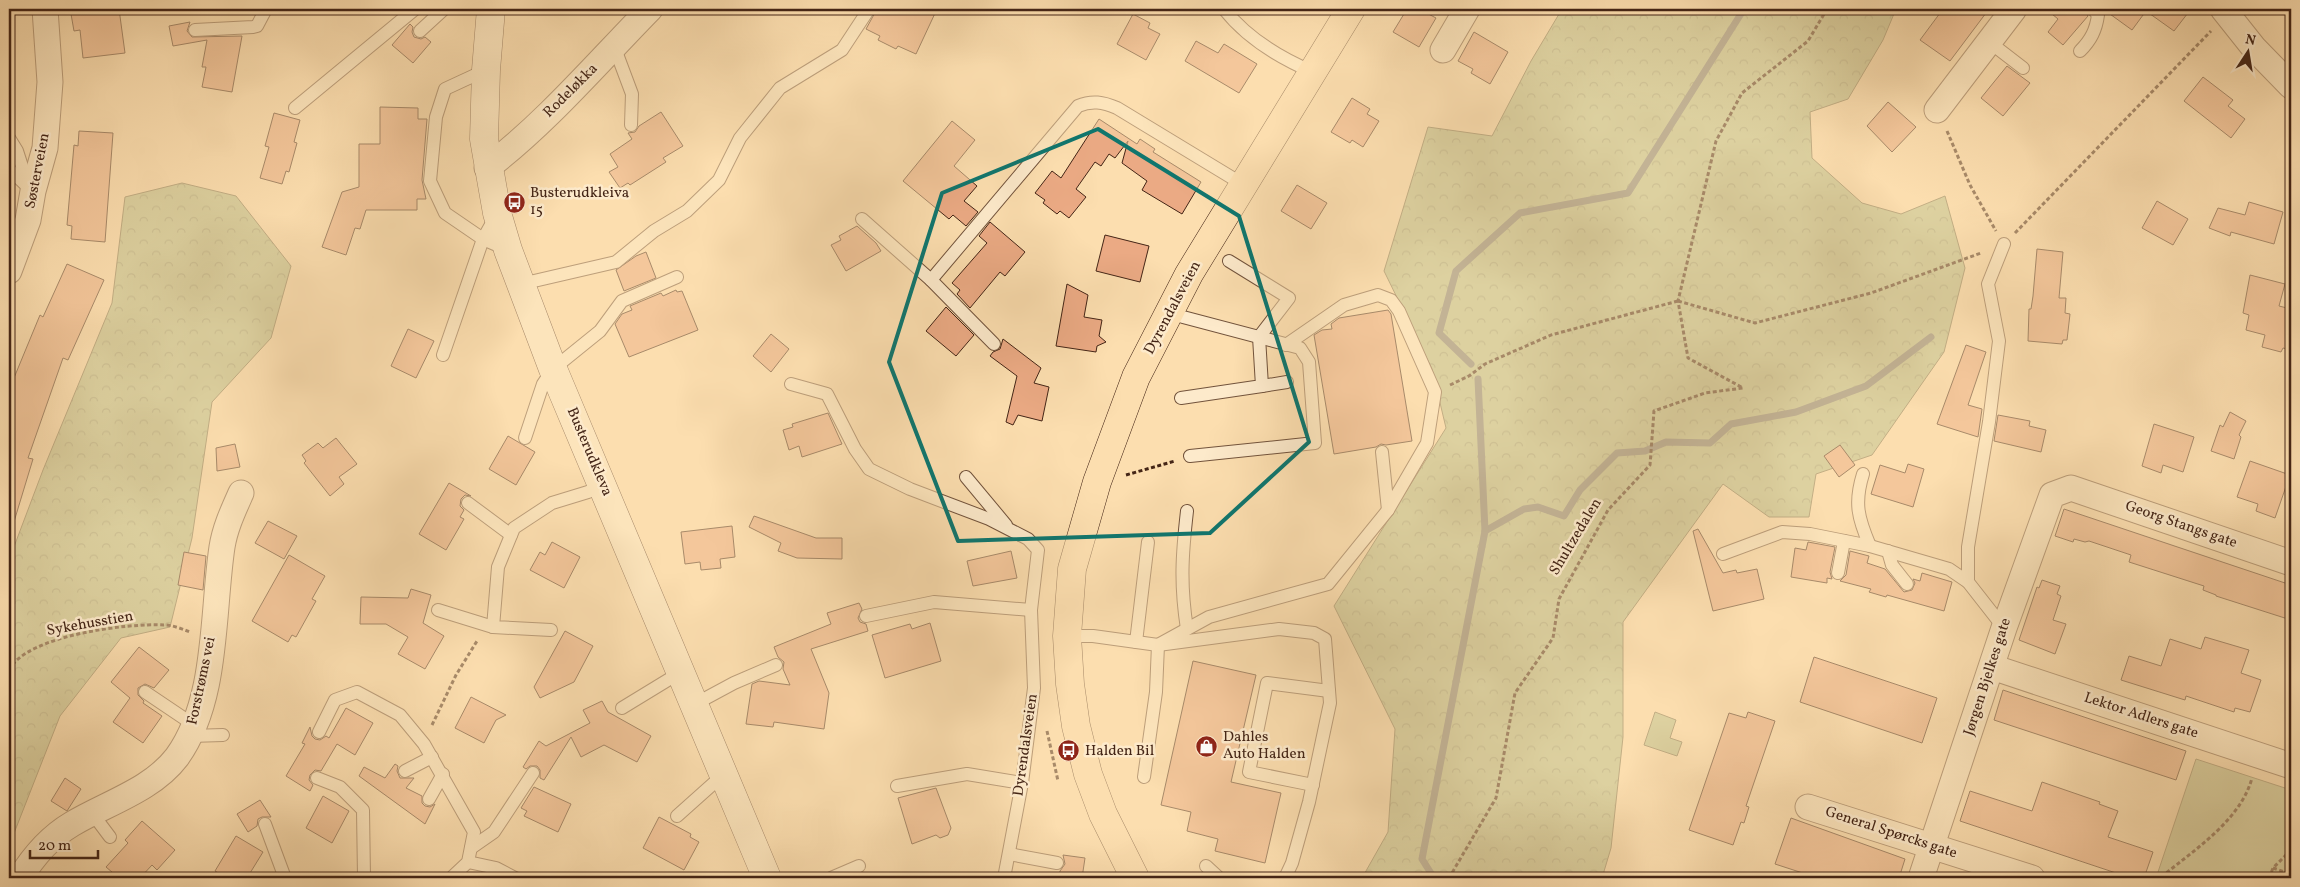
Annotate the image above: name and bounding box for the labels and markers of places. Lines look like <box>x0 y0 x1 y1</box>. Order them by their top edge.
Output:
place label: Busterudkleiva 15 <box>530 183 629 221</box>
bus stop icon: Busterudkleiva 15 <box>502 190 526 214</box>
place label: Dahles Auto Halden <box>1223 727 1306 765</box>
shop icon: Dahles Auto Halden <box>1195 734 1219 758</box>
bus stop icon: Halden Bil <box>1057 739 1081 763</box>
place label: Halden Bil <box>1085 741 1154 762</box>

